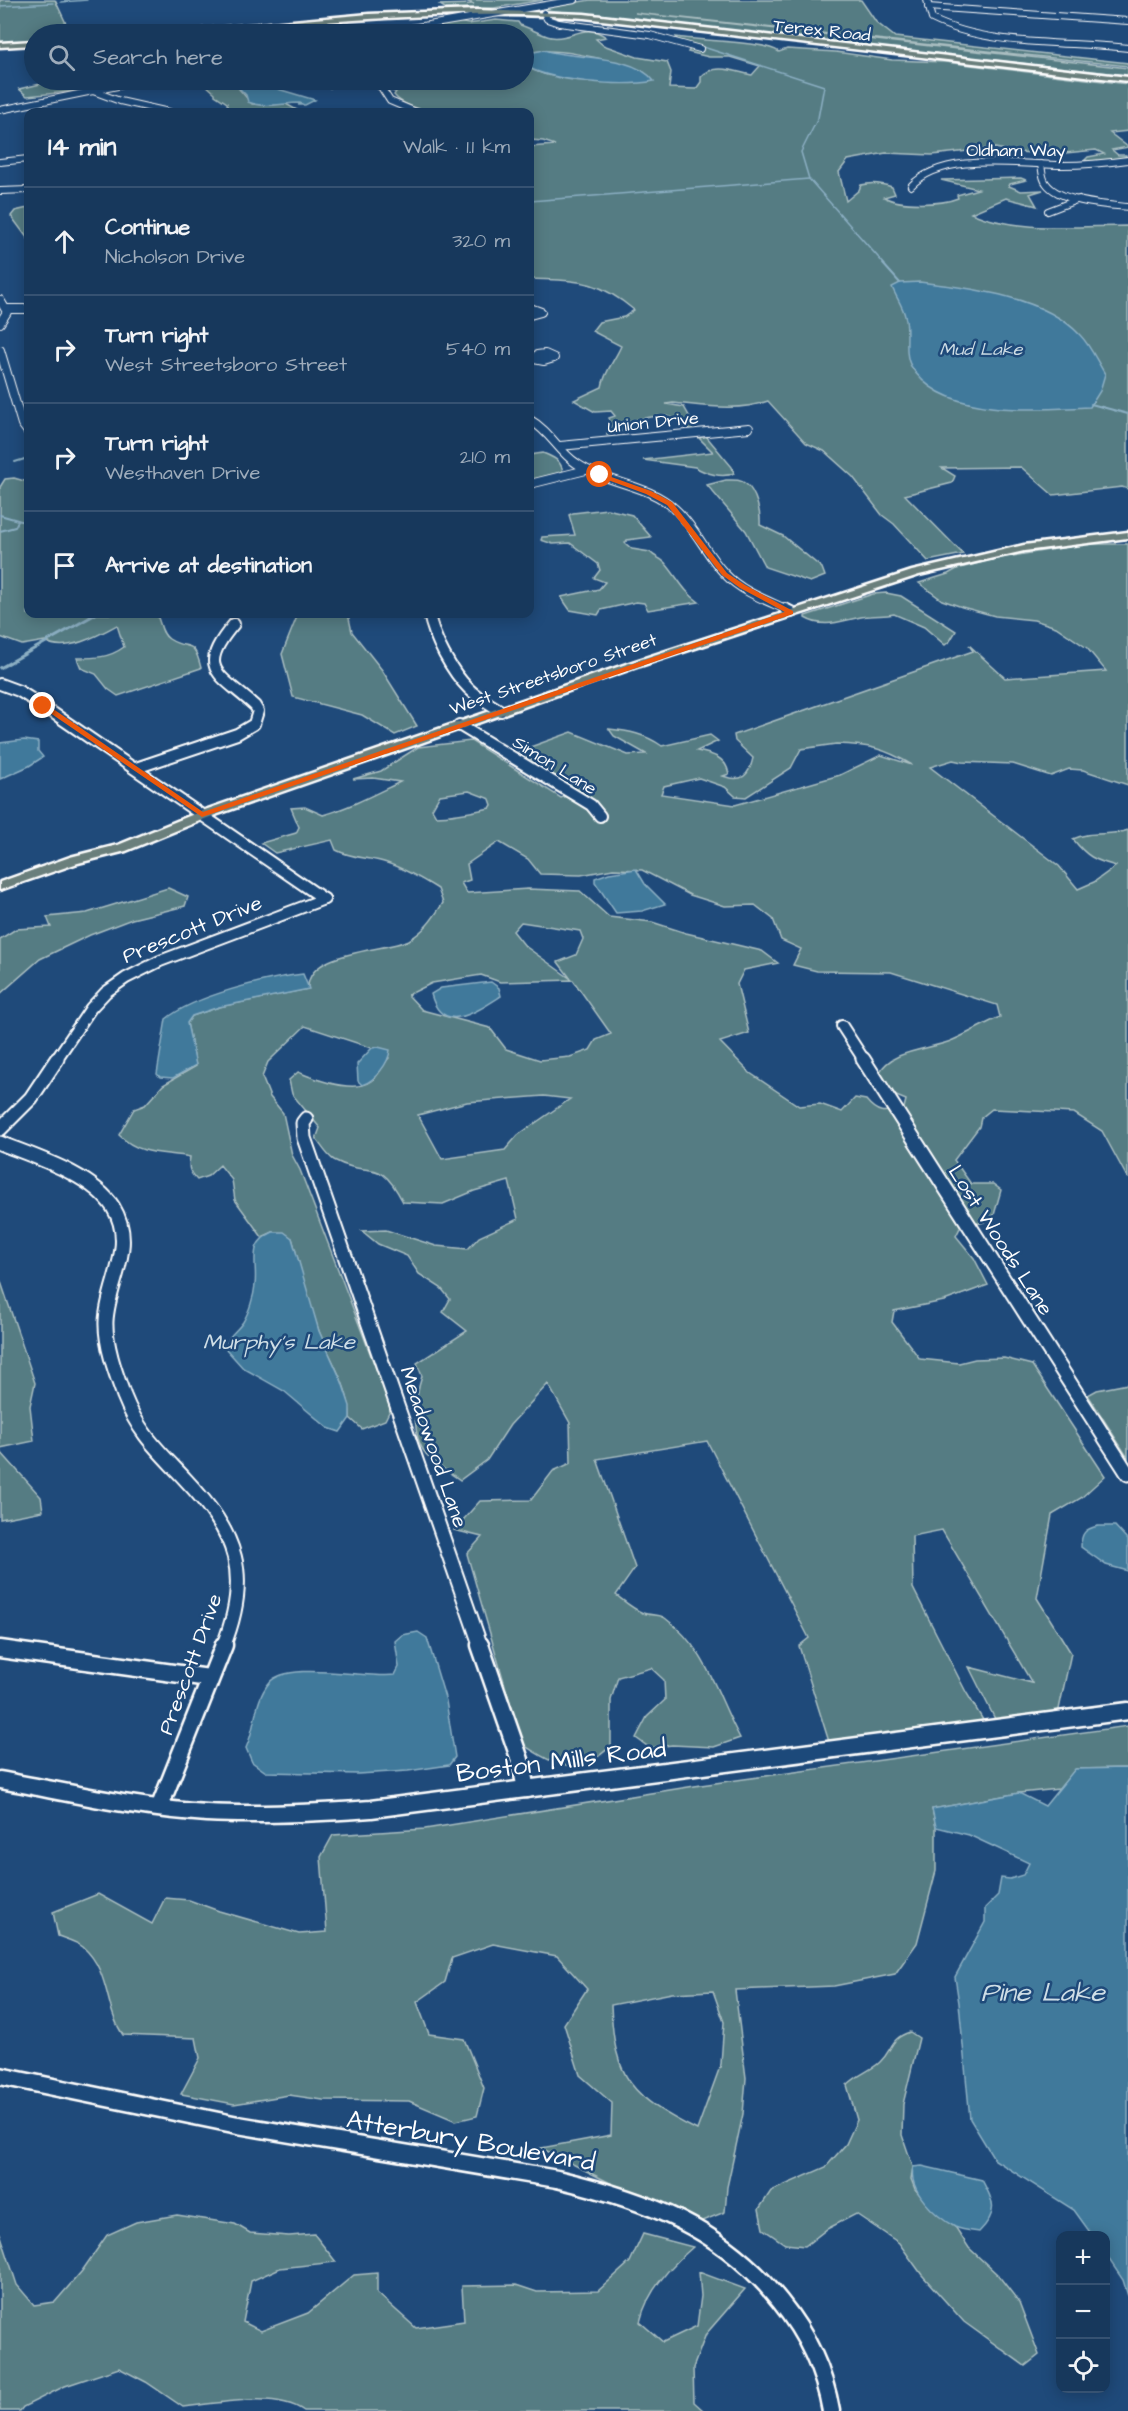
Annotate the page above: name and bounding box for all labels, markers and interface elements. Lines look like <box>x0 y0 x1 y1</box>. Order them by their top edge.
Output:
street label: Terex Road <box>772 13 872 48</box>
search box <box>24 24 534 90</box>
icon: search <box>45 41 78 74</box>
text: Search here <box>93 42 223 73</box>
text: 14 min <box>48 129 117 165</box>
text: Walk · 1.1 km <box>403 133 510 161</box>
street label: Oldham Way <box>966 138 1066 164</box>
text: Continue <box>105 212 190 243</box>
icon: ahead <box>48 225 81 258</box>
text: 320 m <box>452 227 510 255</box>
text: Nicholson Drive <box>105 243 245 271</box>
text: Turn right <box>105 320 208 351</box>
icon: right <box>48 333 81 366</box>
text: 540 m <box>446 335 510 363</box>
water label: Mud Lake <box>940 337 1024 362</box>
text: West Streetsboro Street <box>105 351 347 379</box>
street label: Union Drive <box>606 405 700 440</box>
text: Turn right <box>105 428 208 459</box>
icon: right <box>48 441 81 474</box>
text: 210 m <box>460 443 510 471</box>
text: Westhaven Drive <box>105 459 260 487</box>
route start <box>586 461 612 487</box>
icon: arrive <box>48 549 81 582</box>
text: Arrive at destination <box>105 550 312 581</box>
street label: West Streetsboro Street <box>446 627 661 722</box>
route end <box>29 692 55 718</box>
street label: Simon Lane <box>508 730 602 801</box>
street label: Prescott Drive <box>118 888 266 971</box>
street label: Lost Woods Lane <box>941 1159 1060 1321</box>
water label: Murphy's Lake <box>203 1327 356 1359</box>
street label: Meadowood Lane <box>392 1363 475 1532</box>
street label: Prescott Drive <box>152 1590 229 1739</box>
street label: Boston Mills Road <box>454 1730 668 1792</box>
water label: Pine Lake <box>981 1974 1106 2012</box>
street label: Atterbury Boulevard <box>343 2101 598 2183</box>
map controls <box>1056 2231 1110 2393</box>
button: + <box>1056 2231 1110 2285</box>
button: − <box>1056 2285 1110 2339</box>
button: locate <box>1056 2339 1110 2393</box>

